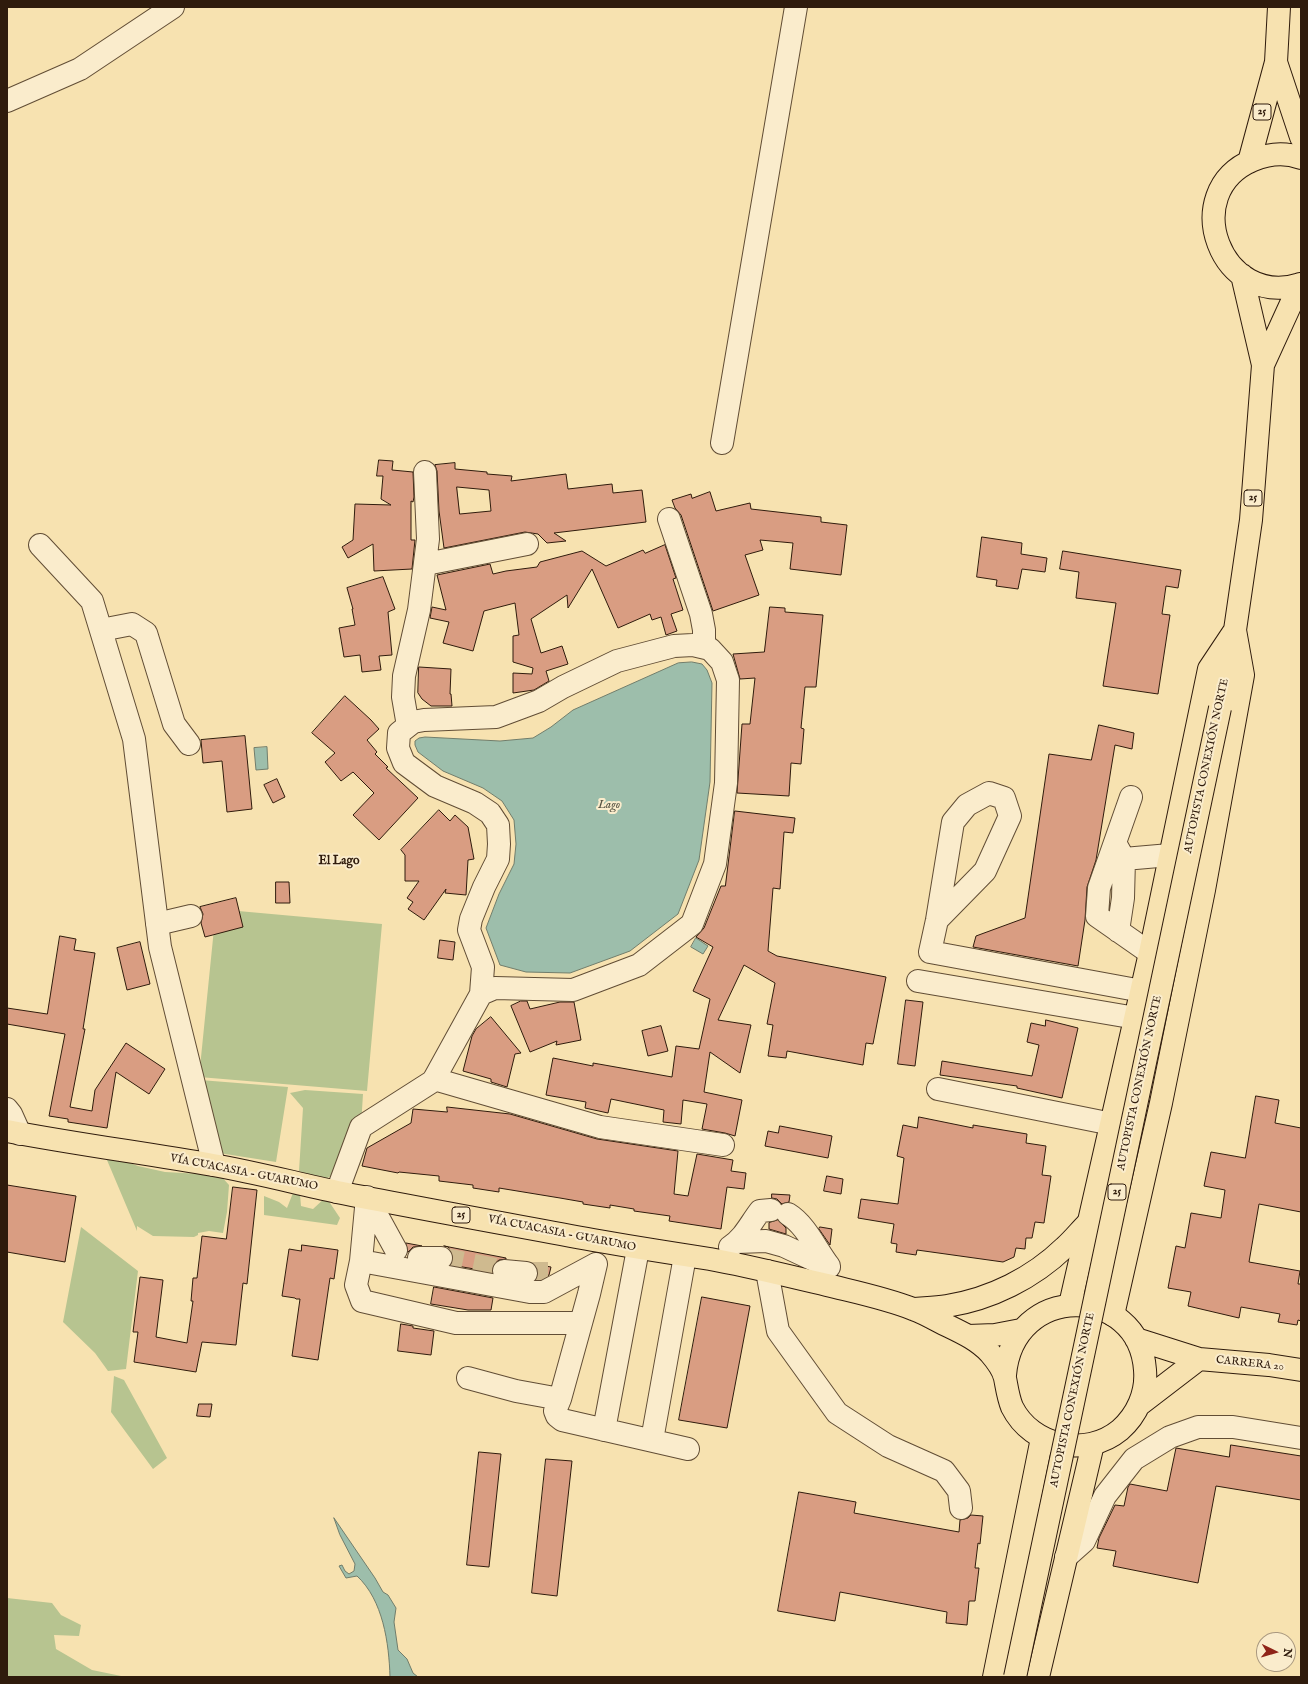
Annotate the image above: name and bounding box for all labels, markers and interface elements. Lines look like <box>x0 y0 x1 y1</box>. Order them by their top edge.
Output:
road number: 25 <box>1253 104 1271 120</box>
road number: 25 <box>1244 490 1262 506</box>
street label: AUTOPISTA CONEXIÓN NORTE <box>1182 677 1232 855</box>
water label: Lago <box>598 799 620 813</box>
district label: El Lago <box>319 855 359 869</box>
street label: AUTOPISTA CONEXIÓN NORTE <box>1115 994 1165 1172</box>
street label: VÍA CUACASIA - GUARUMO <box>169 1152 319 1194</box>
road number: 25 <box>1108 1184 1126 1200</box>
road number: 25 <box>452 1207 470 1223</box>
street label: VÍA CUACASIA - GUARUMO <box>487 1213 637 1255</box>
street label: AUTOPISTA CONEXIÓN NORTE <box>1048 1311 1098 1489</box>
street label: CARRERA 20 <box>1215 1354 1285 1374</box>
north arrow <box>1256 1632 1296 1672</box>
text: N <box>1280 1648 1294 1658</box>

